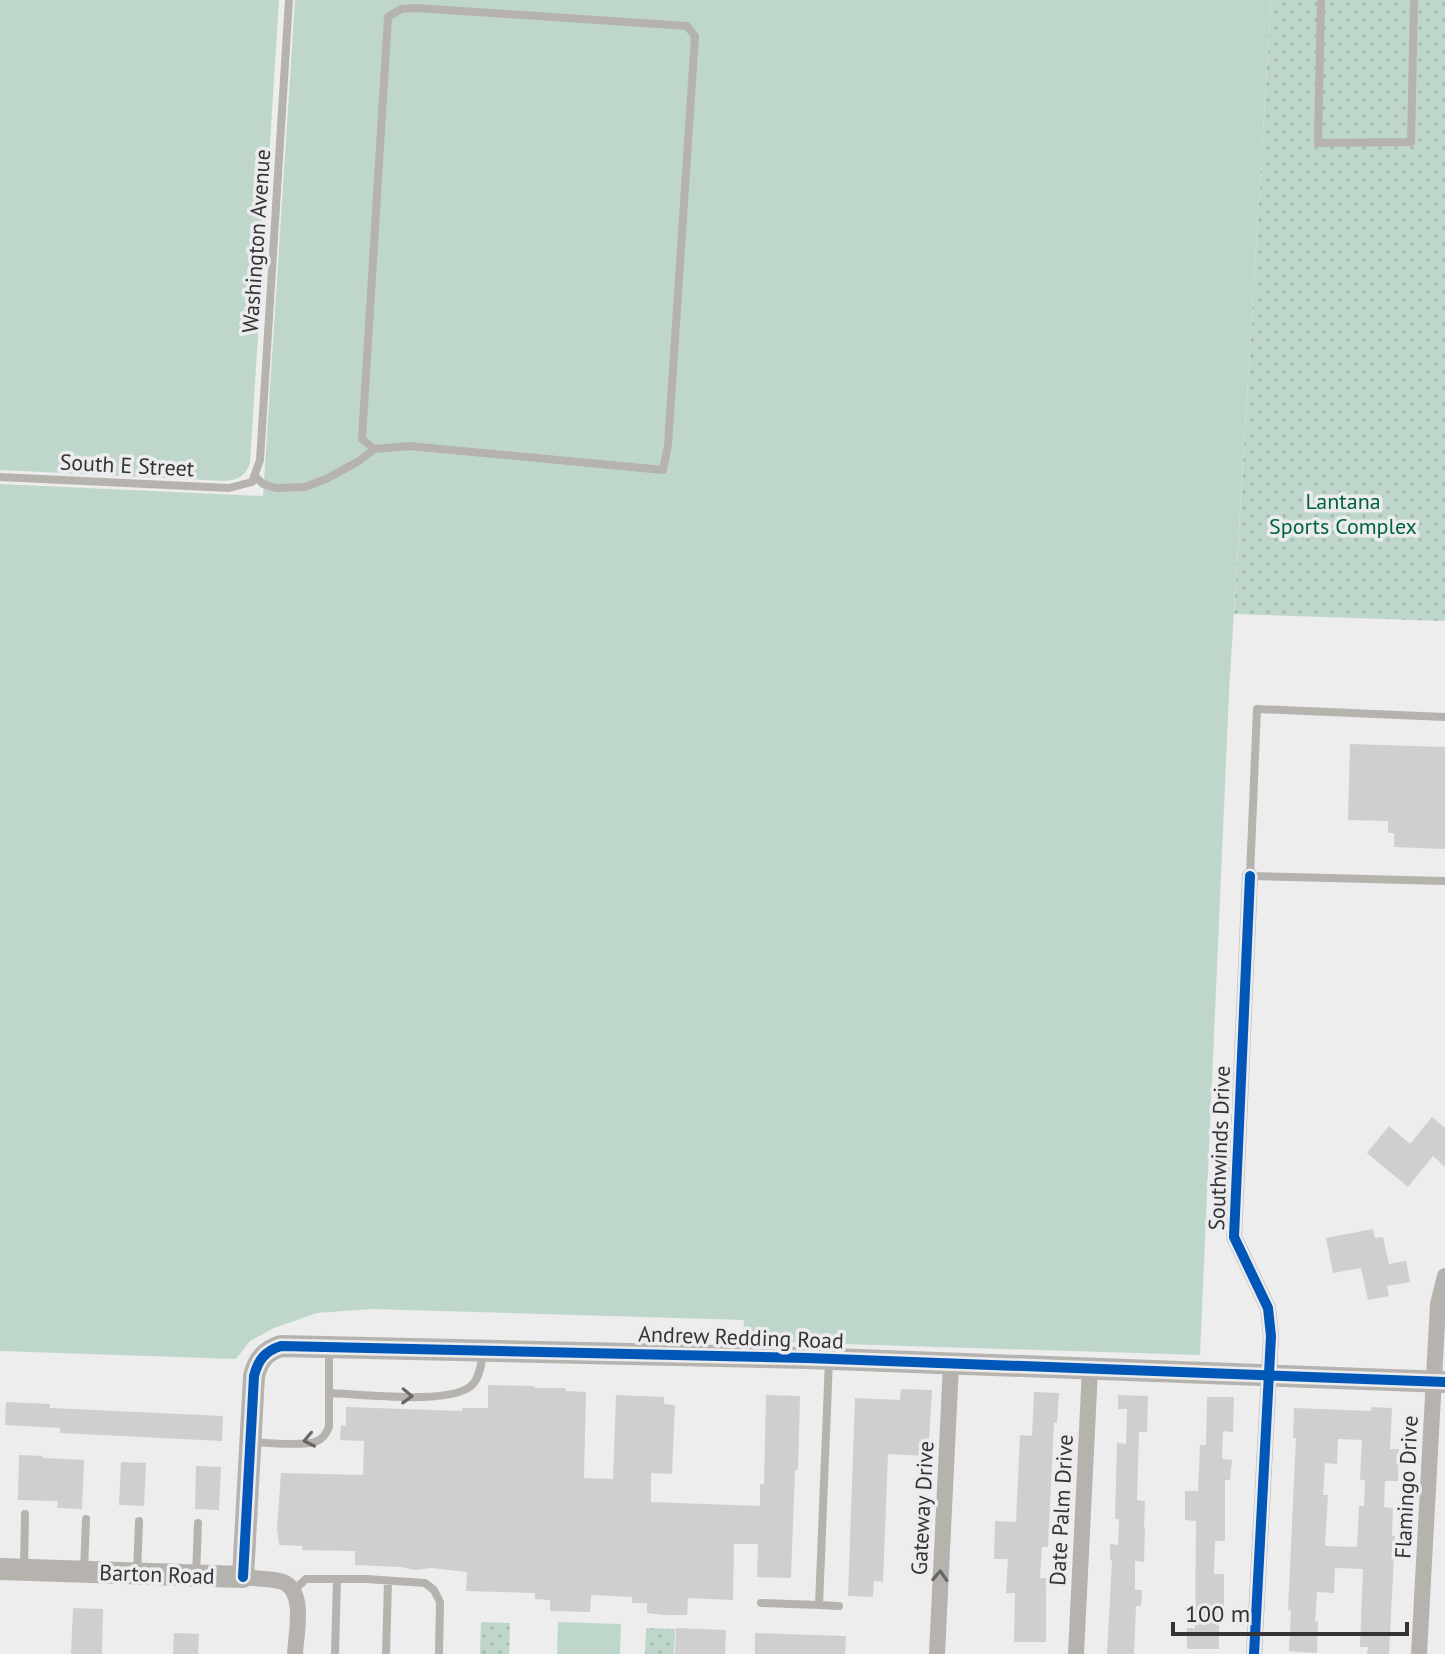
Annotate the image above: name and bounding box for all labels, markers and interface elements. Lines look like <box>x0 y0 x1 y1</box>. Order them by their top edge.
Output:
street label: Washington Avenue <box>236 148 276 334</box>
street label: South E Street <box>59 447 195 483</box>
park label: Lantana Sports Complex <box>1269 487 1417 540</box>
street label: Southwinds Drive <box>1202 1065 1236 1231</box>
street label: Andrew Redding Road <box>638 1319 844 1355</box>
one-way arrow <box>401 1388 414 1405</box>
street label: Flamingo Drive <box>1388 1415 1424 1559</box>
one-way arrow <box>303 1431 317 1448</box>
street label: Date Palm Drive <box>1043 1434 1079 1586</box>
street label: Gateway Drive <box>905 1440 939 1576</box>
street label: Barton Road <box>99 1558 215 1590</box>
one-way arrow <box>932 1569 949 1582</box>
scale bar <box>1173 1586 1407 1636</box>
text: 100 m <box>1185 1598 1250 1629</box>

